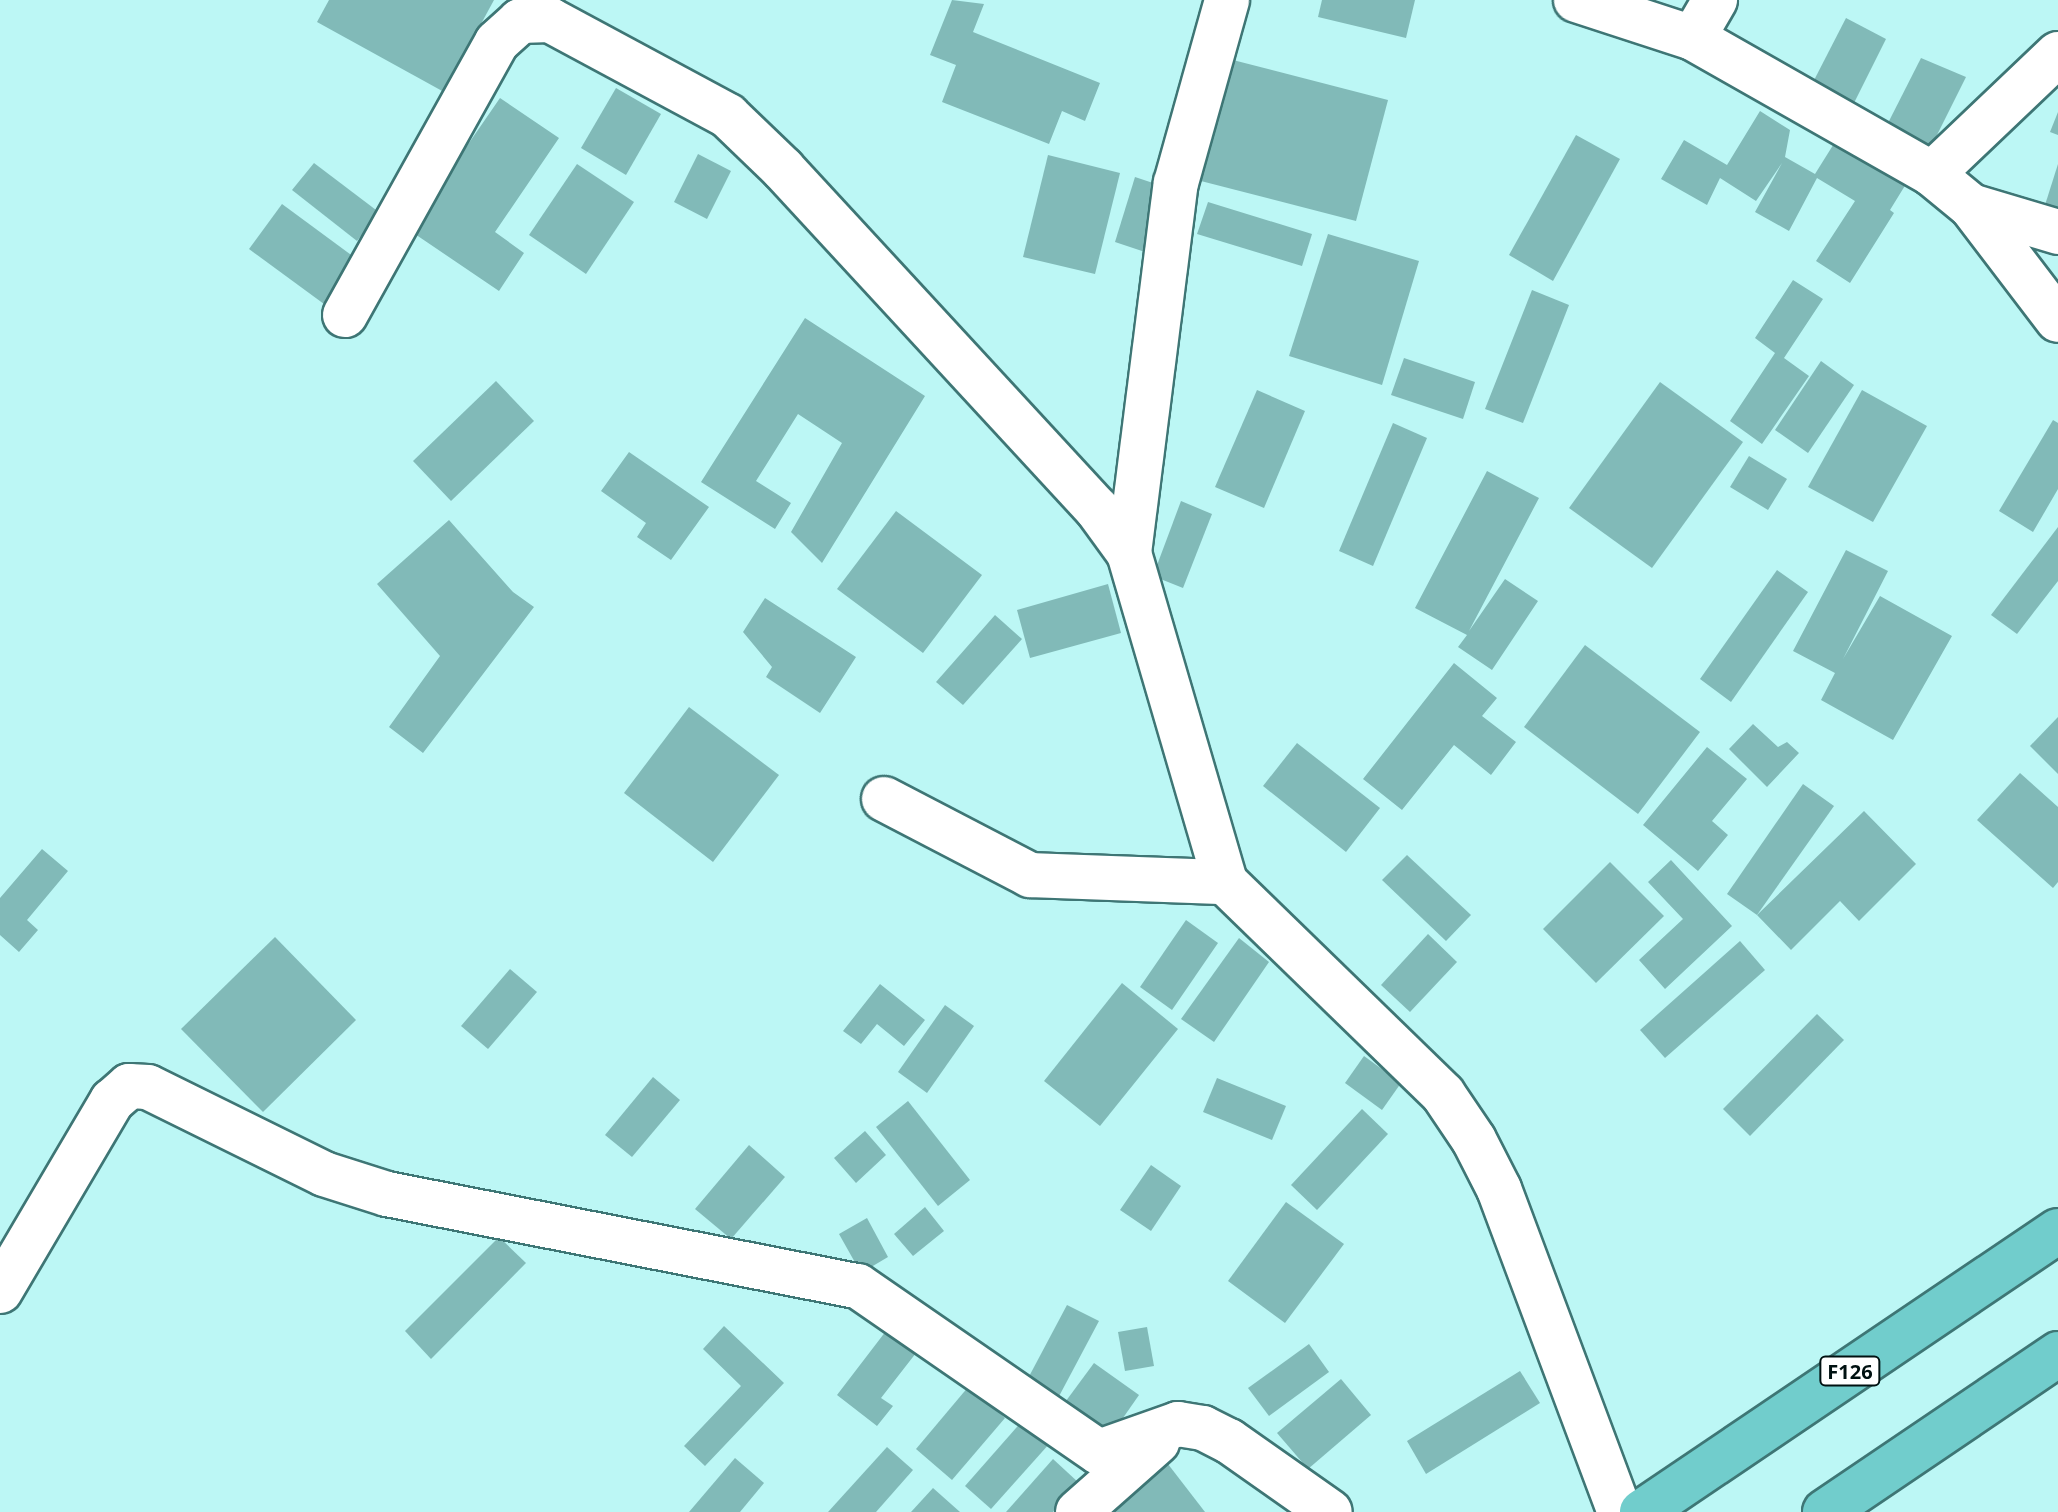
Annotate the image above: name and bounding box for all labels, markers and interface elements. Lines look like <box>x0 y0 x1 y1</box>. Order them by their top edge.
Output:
road number: F126 <box>1818 1355 1882 1387</box>

